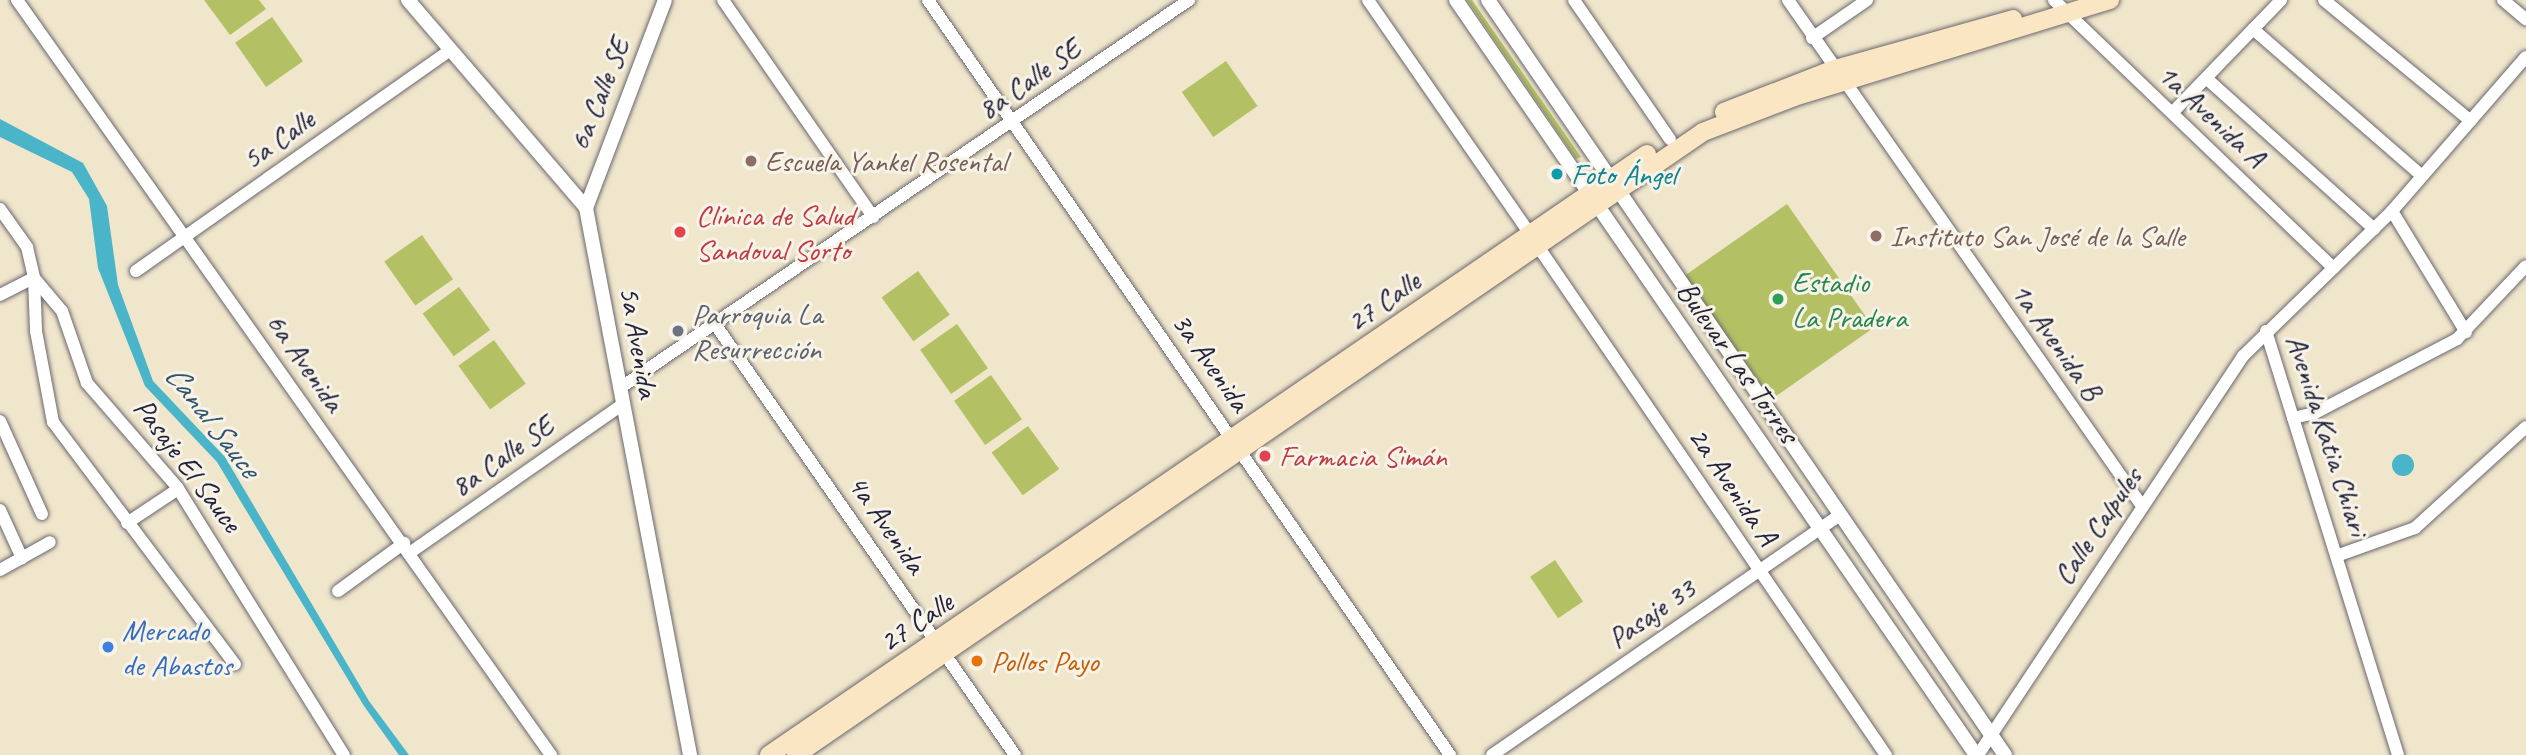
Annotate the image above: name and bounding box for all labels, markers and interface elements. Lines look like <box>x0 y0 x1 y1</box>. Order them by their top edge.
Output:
street label: 8a Calle SE <box>970 30 1088 128</box>
street label: 6a Calle SE <box>560 32 638 156</box>
street label: 1a Avenida A <box>2151 56 2273 174</box>
street label: 5a Calle <box>234 101 322 177</box>
place label: Escuela Yankel Rosental <box>765 143 1007 179</box>
marker: Escuela Yankel Rosental <box>743 153 759 169</box>
place label: Foto Ángel <box>1571 156 1676 192</box>
marker: Foto Ángel <box>1549 166 1565 182</box>
place label: Clínica de Salud Sandoval Sorto <box>696 197 854 268</box>
place label: Instituto San José de la Salle <box>1890 218 2186 254</box>
marker: Clínica de Salud Sandoval Sorto <box>670 222 690 242</box>
marker: Instituto San José de la Salle <box>1868 228 1884 244</box>
street label: 27 Calle <box>1339 263 1427 339</box>
place label: Estadio La Pradera <box>1792 264 1907 334</box>
street label: Bulevar Las Torres <box>1669 274 1807 450</box>
street label: 1a Avenida B <box>2004 276 2110 406</box>
street label: 5a Avenida <box>612 284 666 400</box>
marker: Estadio La Pradera <box>1770 291 1786 307</box>
place label: Parroquia La Resurrección <box>692 296 823 366</box>
street label: 6a Avenida <box>259 306 353 418</box>
street label: 3a Avenida <box>1164 306 1258 418</box>
marker: Parroquia La Resurrección <box>670 323 686 339</box>
street label: Avenida Katia Chiari <box>2279 330 2377 540</box>
water label: Canal Sauce <box>156 357 268 485</box>
street label: Pasaje El Sauce <box>126 391 250 539</box>
street label: 8a Calle SE <box>443 407 561 505</box>
street label: 2a Avenida A <box>1681 420 1785 552</box>
place label: Farmacia Simán <box>1279 438 1447 474</box>
marker: Farmacia Simán <box>1257 448 1273 464</box>
street label: Calle Calpules <box>2045 460 2149 592</box>
street label: 4a Avenida <box>840 468 934 580</box>
street label: Pasaje 33 <box>1600 570 1702 656</box>
street label: 27 Calle <box>872 584 960 660</box>
place label: Mercado de Abastos <box>122 612 233 682</box>
marker: Mercado de Abastos <box>100 639 116 655</box>
place label: Pollos Payo <box>991 643 1099 679</box>
marker: Pollos Payo <box>969 653 985 669</box>

